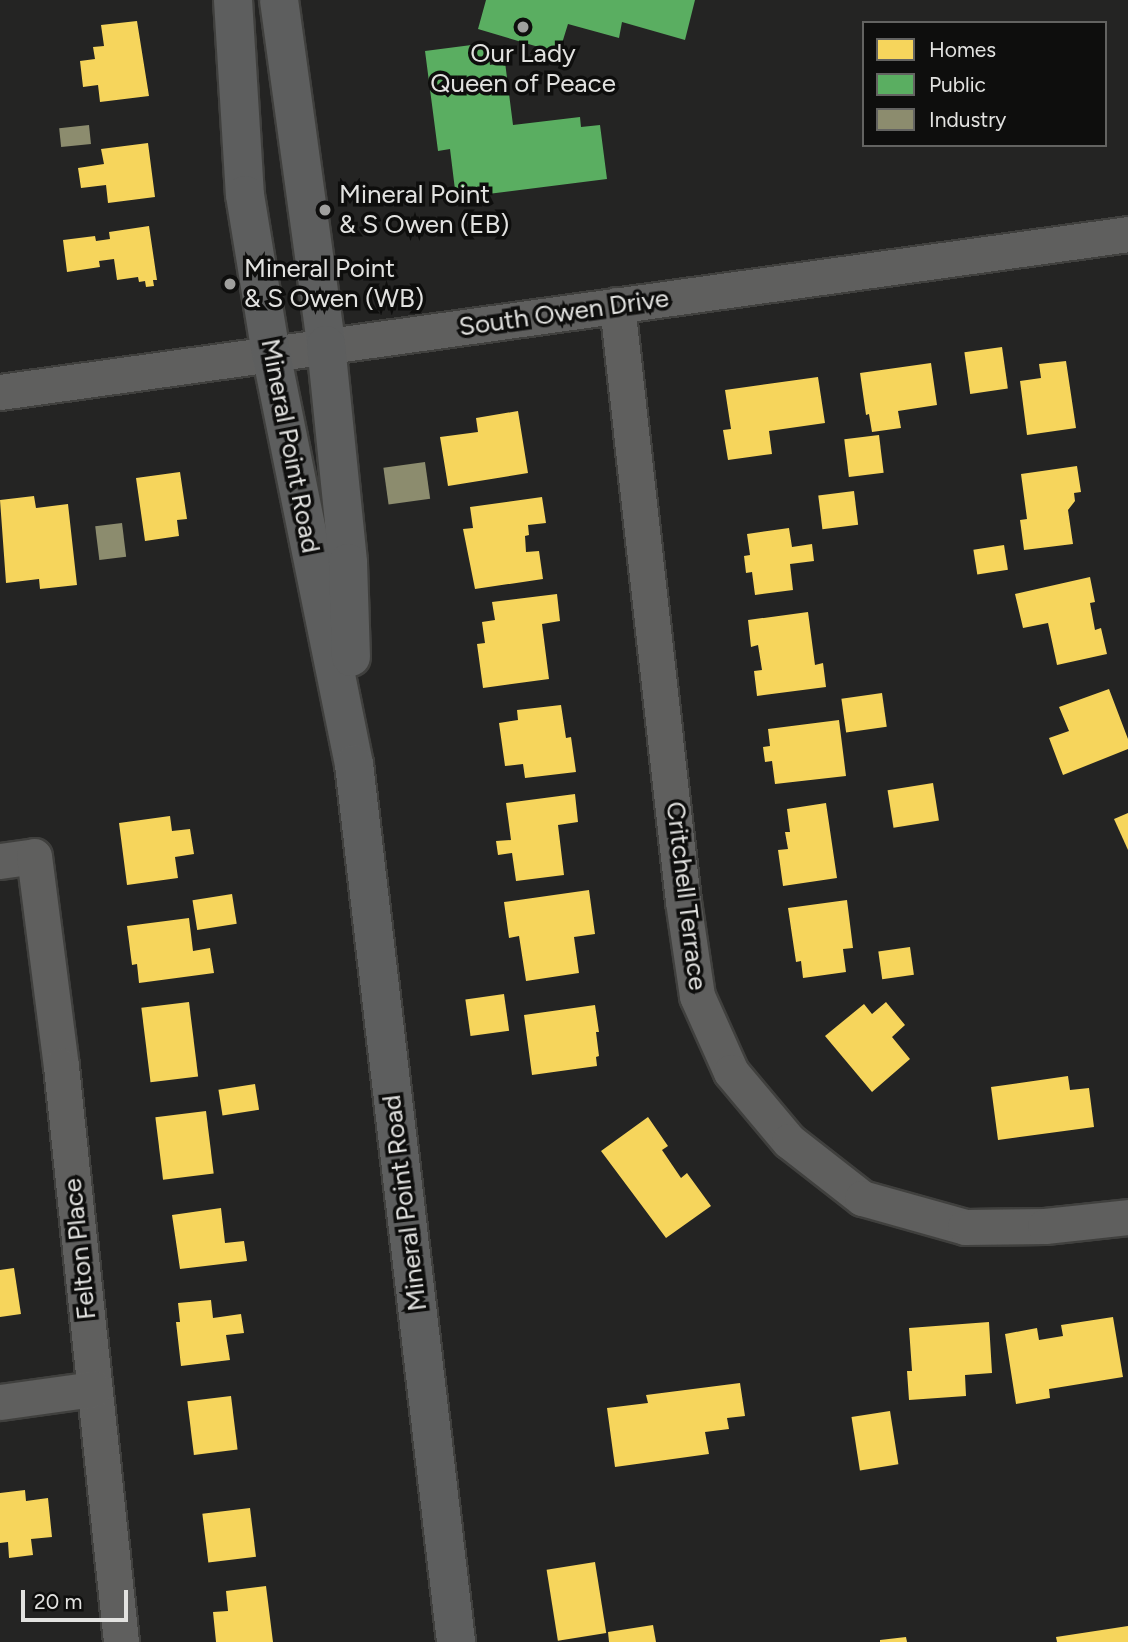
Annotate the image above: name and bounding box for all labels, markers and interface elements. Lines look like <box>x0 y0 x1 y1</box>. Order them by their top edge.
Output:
marker: Our Lady Queen of Peace <box>515 19 531 35</box>
legend <box>862 21 1107 147</box>
text: Homes <box>929 37 996 62</box>
place label: Our Lady Queen of Peace <box>430 38 616 100</box>
text: Public <box>929 72 986 97</box>
text: Industry <box>929 107 1006 132</box>
place label: Mineral Point & S Owen (EB) <box>339 179 510 241</box>
marker: Mineral Point & S Owen (EB) <box>317 202 333 218</box>
place label: Mineral Point & S Owen (WB) <box>244 253 424 314</box>
marker: Mineral Point & S Owen (WB) <box>222 276 238 292</box>
street label: South Owen Drive <box>457 283 671 343</box>
street label: Mineral Point Road <box>254 336 326 556</box>
street label: Critchell Terrace <box>659 800 713 992</box>
street label: Mineral Point Road <box>376 1093 434 1313</box>
street label: Felton Place <box>57 1177 103 1321</box>
scale bar <box>24 1576 131 1620</box>
text: 20 m <box>34 1589 82 1614</box>

